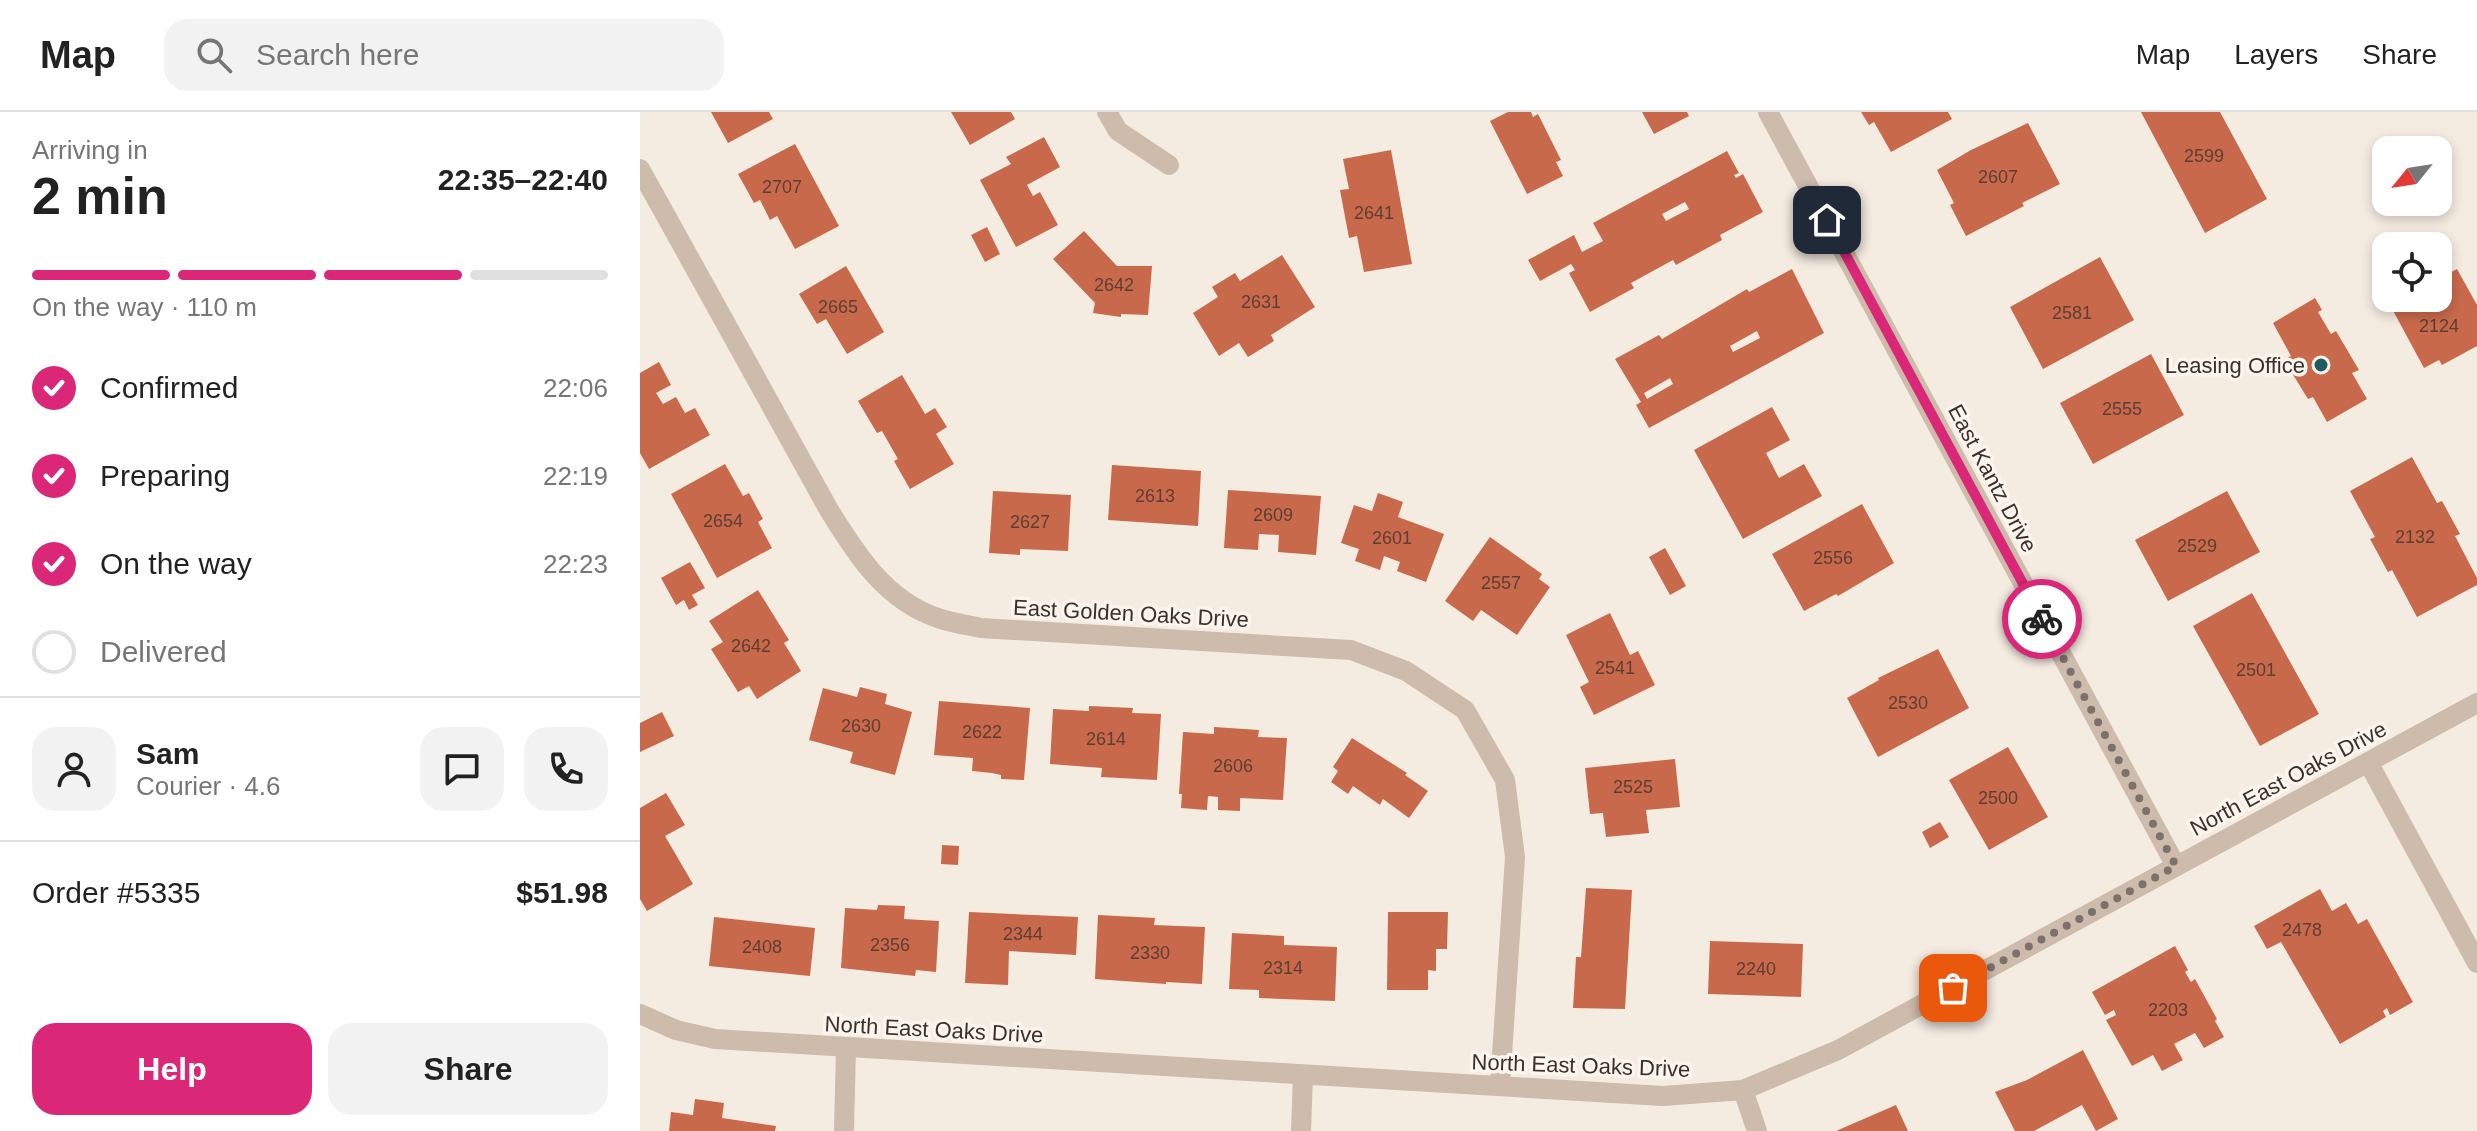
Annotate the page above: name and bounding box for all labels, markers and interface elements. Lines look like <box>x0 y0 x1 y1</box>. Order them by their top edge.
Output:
search box <box>164 19 724 91</box>
icon: search <box>192 33 236 77</box>
text: Map <box>40 34 116 76</box>
text: Search here <box>256 38 419 71</box>
text: Map <box>2136 39 2190 70</box>
text: Layers <box>2234 39 2318 70</box>
text: Share <box>2362 39 2437 70</box>
text: Arriving in <box>32 135 148 165</box>
north arrow <box>2372 136 2452 216</box>
map controls <box>2372 136 2452 312</box>
house number: 2599 <box>2184 146 2224 166</box>
text: 22:35–22:40 <box>438 163 608 196</box>
text: 2 min <box>32 167 168 225</box>
house number: 2607 <box>1978 167 2018 187</box>
house number: 2707 <box>762 177 802 197</box>
pin <box>1793 186 1861 254</box>
icon: home <box>1805 198 1849 242</box>
house number: 2641 <box>1354 203 1394 223</box>
button: locate <box>2372 232 2452 312</box>
house number: 2642 <box>1094 275 1134 295</box>
text: On the way · 110 m <box>32 292 257 322</box>
house number: 2631 <box>1241 292 1281 312</box>
house number: 2665 <box>818 297 858 317</box>
house number: 2581 <box>2052 303 2092 323</box>
house number: 2124 <box>2419 316 2459 336</box>
place label: Leasing Office <box>2165 353 2305 378</box>
marker: Leasing Office <box>2312 356 2330 374</box>
icon: check <box>32 366 76 410</box>
text: Confirmed <box>100 371 238 404</box>
text: 22:06 <box>543 373 608 403</box>
house number: 2555 <box>2102 399 2142 419</box>
street label: East Kantz Drive <box>1943 400 2042 556</box>
icon: check <box>32 454 76 498</box>
text: Preparing <box>100 459 230 492</box>
text: 22:19 <box>543 461 608 491</box>
house number: 2613 <box>1135 486 1175 506</box>
house number: 2609 <box>1253 505 1293 525</box>
house number: 2654 <box>703 511 743 531</box>
house number: 2627 <box>1010 512 1050 532</box>
house number: 2132 <box>2395 527 2435 547</box>
house number: 2601 <box>1372 528 1412 548</box>
house number: 2529 <box>2177 536 2217 556</box>
icon: check <box>32 542 76 586</box>
text: On the way <box>100 547 252 580</box>
house number: 2556 <box>1813 548 1853 568</box>
text: 22:23 <box>543 549 608 579</box>
house number: 2557 <box>1481 573 1521 593</box>
courier <box>2002 579 2082 659</box>
street label: East Golden Oaks Drive <box>1012 595 1249 632</box>
icon: bike <box>2020 597 2064 641</box>
text: Delivered <box>100 635 227 668</box>
house number: 2642 <box>731 636 771 656</box>
house number: 2541 <box>1595 658 1635 678</box>
house number: 2501 <box>2236 660 2276 680</box>
house number: 2530 <box>1888 693 1928 713</box>
house number: 2630 <box>841 716 881 736</box>
street label: North East Oaks Drive <box>2186 716 2391 841</box>
house number: 2622 <box>962 722 1002 742</box>
button: person <box>32 727 116 811</box>
button: chat <box>420 727 504 811</box>
button: phone <box>524 727 608 811</box>
house number: 2614 <box>1086 729 1126 749</box>
text: Sam <box>136 737 199 770</box>
house number: 2606 <box>1213 756 1253 776</box>
text: Courier · 4.6 <box>136 771 281 801</box>
house number: 2525 <box>1613 777 1653 797</box>
house number: 2500 <box>1978 788 2018 808</box>
text: Order #5335 <box>32 876 200 909</box>
text: $51.98 <box>516 876 608 909</box>
house number: 2478 <box>2282 920 2322 940</box>
house number: 2344 <box>1003 924 1043 944</box>
house number: 2356 <box>870 935 910 955</box>
house number: 2408 <box>742 937 782 957</box>
house number: 2330 <box>1130 943 1170 963</box>
pin <box>1919 954 1987 1022</box>
house number: 2314 <box>1263 958 1303 978</box>
house number: 2240 <box>1736 959 1776 979</box>
icon: bag <box>1931 966 1975 1010</box>
house number: 2203 <box>2148 1000 2188 1020</box>
street label: North East Oaks Drive <box>824 1011 1044 1048</box>
button: Help <box>32 1023 312 1115</box>
button: Share <box>328 1023 608 1115</box>
street label: North East Oaks Drive <box>1471 1049 1691 1082</box>

